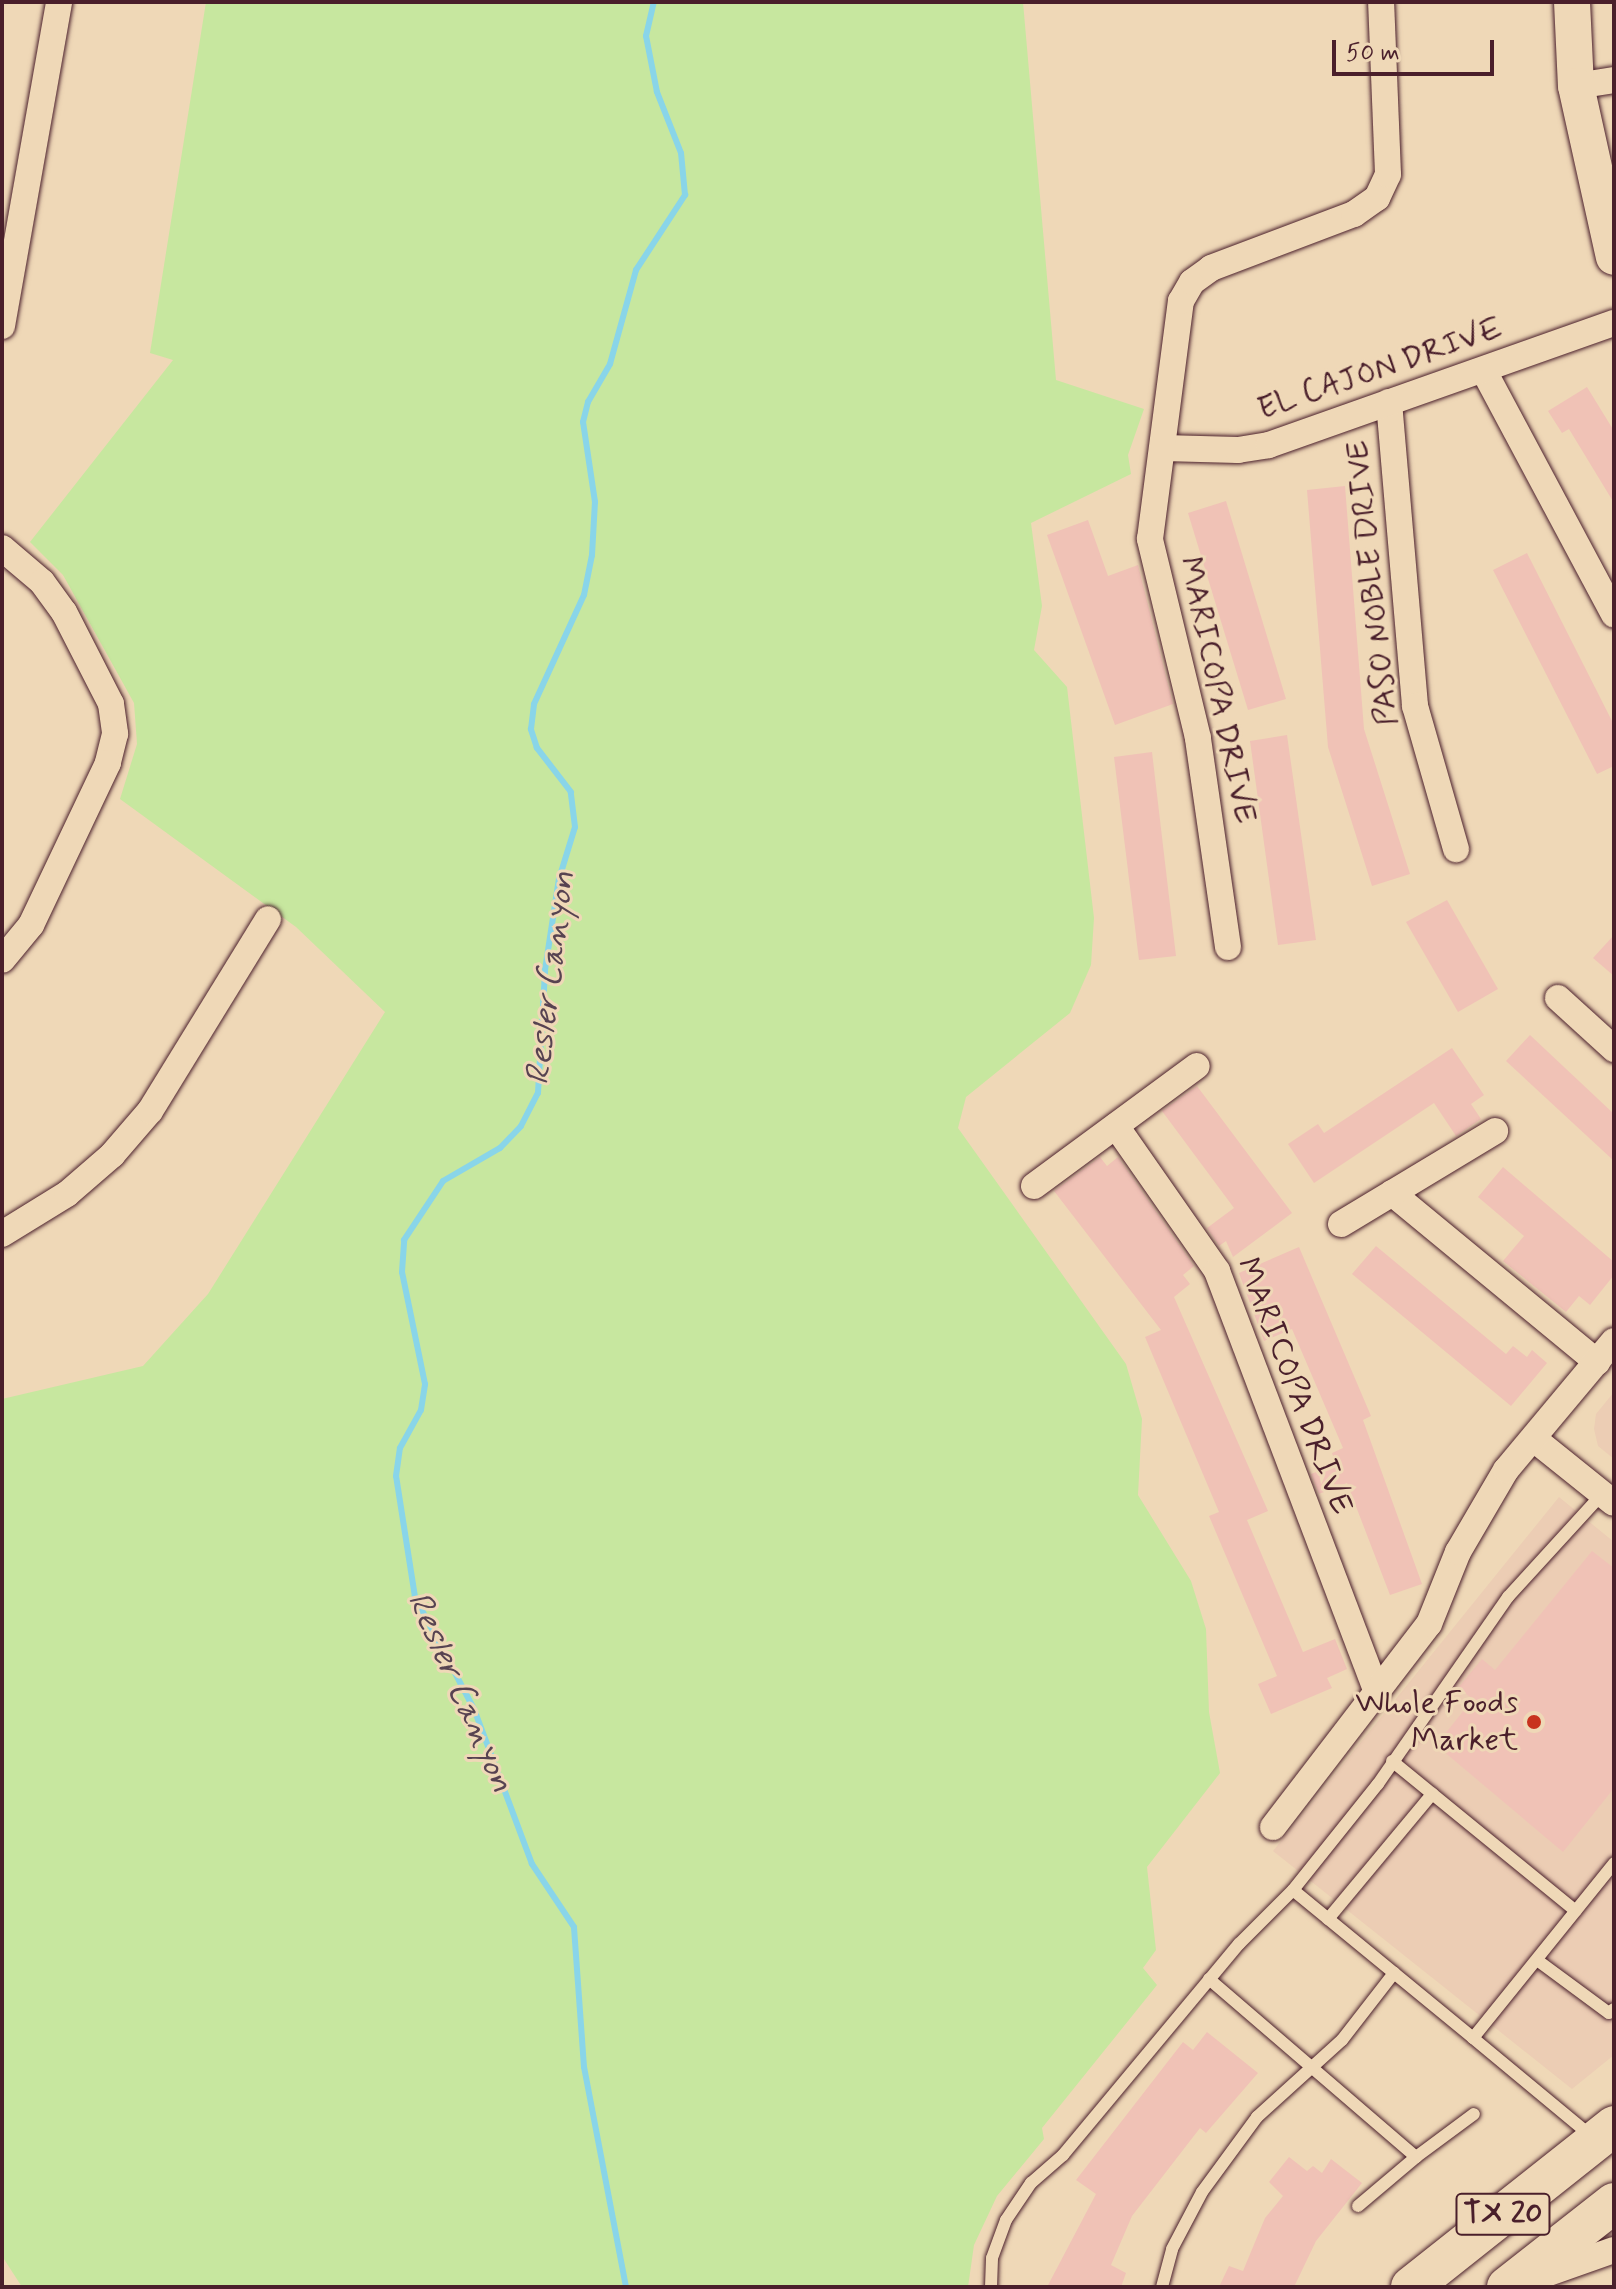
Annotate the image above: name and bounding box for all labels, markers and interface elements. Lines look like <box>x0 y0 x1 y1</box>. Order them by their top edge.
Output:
scale bar <box>1336 24 1498 74</box>
text: 50 m <box>1346 38 1400 69</box>
street label: EL CAJON DRIVE <box>1250 308 1510 430</box>
street label: PASO NOBLE DRIVE <box>1338 432 1408 734</box>
street label: MARICOPA DRIVE <box>1170 551 1264 829</box>
water label: Resler Canyon <box>518 874 584 1082</box>
street label: MARICOPA DRIVE <box>1227 1251 1361 1521</box>
water label: Resler Canyon <box>400 1590 520 1794</box>
place label: Whole Foods Market <box>1357 1685 1518 1760</box>
marker: Whole Foods Market <box>1525 1713 1543 1731</box>
road number: TX 20 <box>1455 2188 1551 2240</box>

